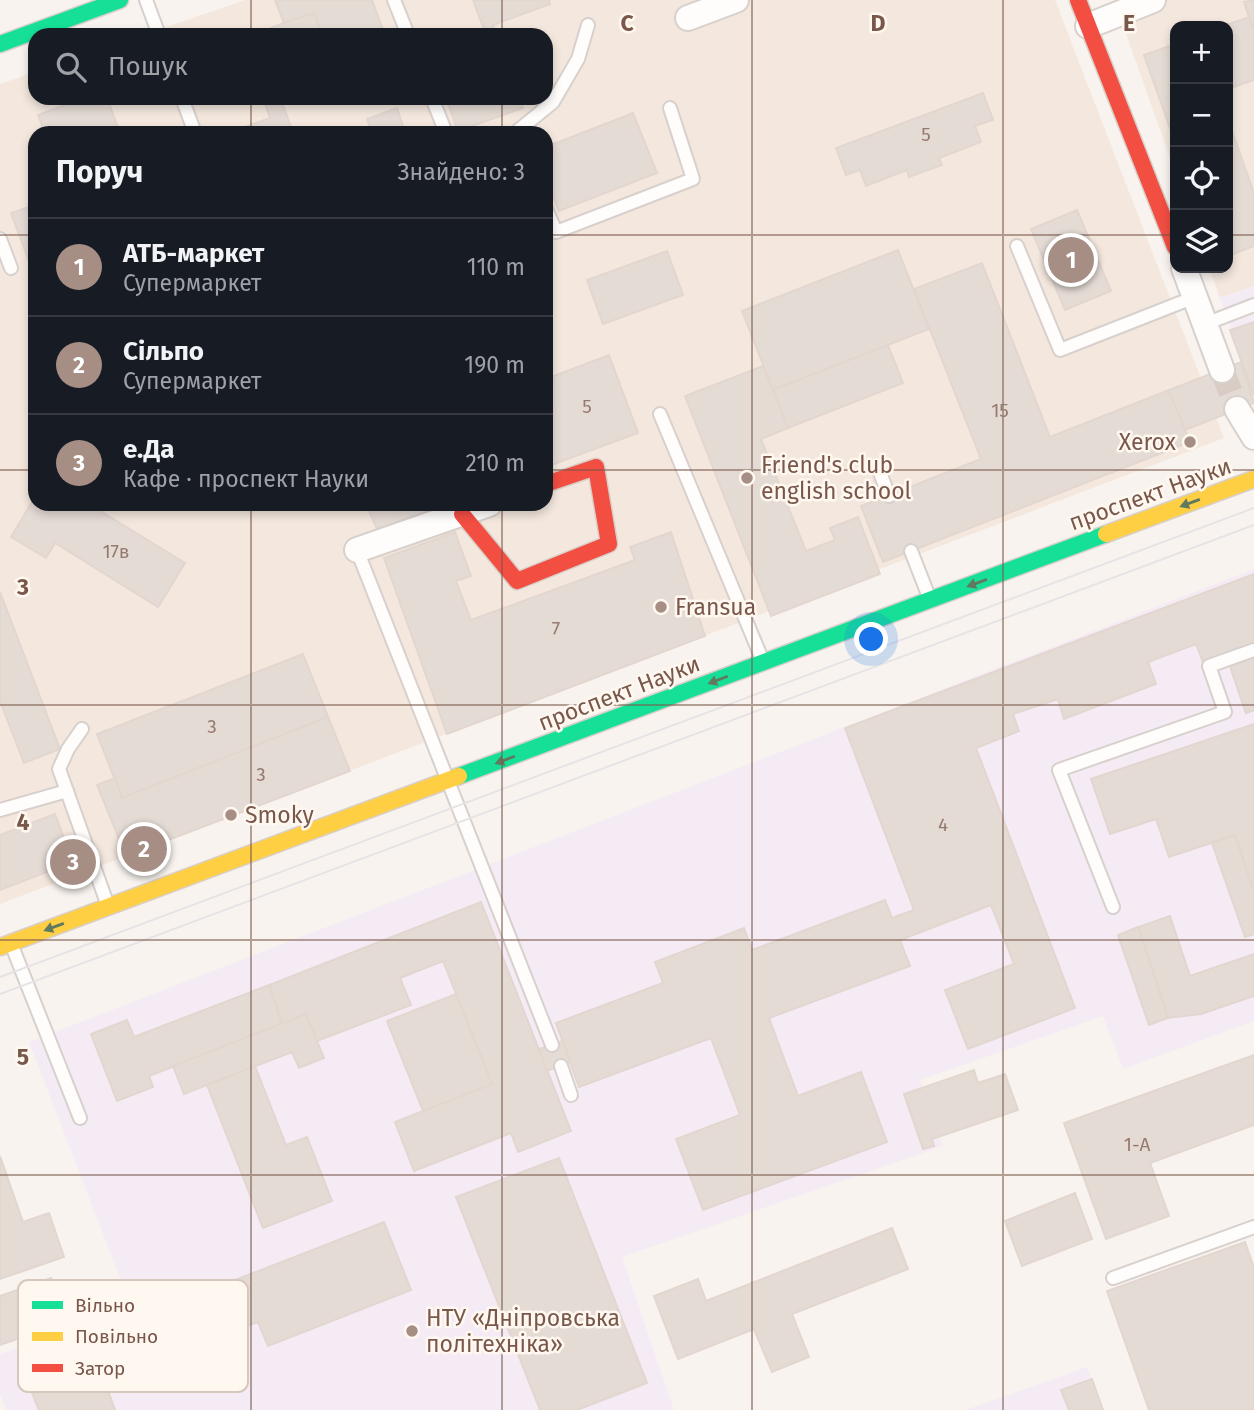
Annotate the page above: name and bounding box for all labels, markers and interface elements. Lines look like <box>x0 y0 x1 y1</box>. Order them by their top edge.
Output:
text: C <box>620 9 634 37</box>
text: D <box>871 9 886 37</box>
text: E <box>1123 9 1135 37</box>
map controls <box>1170 21 1233 273</box>
button: + <box>1170 21 1233 84</box>
search box <box>28 28 553 105</box>
icon: search <box>52 48 90 86</box>
text: Пошук <box>108 51 188 82</box>
button: − <box>1170 84 1233 147</box>
house number: 5 <box>921 123 931 146</box>
button: locate <box>1170 147 1233 210</box>
text: Поруч <box>56 154 143 190</box>
text: Знайдено: 3 <box>398 158 525 186</box>
button: layers <box>1170 210 1233 273</box>
pin: 1 <box>1048 234 1094 286</box>
text: АТБ-маркет <box>123 238 264 269</box>
text: 1 <box>74 253 84 281</box>
text: 110 m <box>467 253 525 281</box>
text: Супермаркет <box>123 269 261 297</box>
text: Сільпо <box>123 336 204 367</box>
text: 2 <box>73 351 85 379</box>
text: 190 m <box>464 351 525 379</box>
text: Супермаркет <box>123 367 261 395</box>
house number: 5 <box>582 395 592 418</box>
house number: 15 <box>991 399 1009 422</box>
place label: Xerox <box>1119 428 1177 456</box>
text: е.Да <box>123 434 174 465</box>
marker: Xerox <box>1182 434 1198 450</box>
text: 3 <box>73 449 85 477</box>
text: 210 m <box>466 449 525 477</box>
place label: Friend's club english school <box>761 451 912 505</box>
street label: проспект Науки <box>1065 452 1235 536</box>
text: Кафе · проспект Науки <box>123 465 369 493</box>
marker: Friend's club english school <box>739 470 755 486</box>
one-way arrow <box>1180 498 1201 509</box>
house number: 17в <box>102 540 130 563</box>
text: 3 <box>16 573 29 601</box>
one-way arrow <box>966 577 987 588</box>
place label: Fransua <box>675 593 756 621</box>
marker: Fransua <box>653 599 669 615</box>
house number: 7 <box>552 617 560 640</box>
your location <box>854 622 888 656</box>
street label: проспект Науки <box>534 649 704 737</box>
one-way arrow <box>708 675 729 686</box>
house number: 3 <box>207 715 217 738</box>
one-way arrow <box>495 755 516 766</box>
house number: 3 <box>256 763 266 786</box>
place label: Smoky <box>245 801 314 829</box>
marker: Smoky <box>223 807 239 823</box>
text: 4 <box>17 808 30 836</box>
house number: 4 <box>938 813 948 836</box>
pin: 2 <box>121 823 167 875</box>
pin: 3 <box>50 836 96 888</box>
one-way arrow <box>44 922 65 933</box>
text: 5 <box>17 1043 29 1071</box>
house number: 1-А <box>1124 1133 1150 1156</box>
legend <box>18 1280 248 1392</box>
text: Вільно <box>75 1294 135 1317</box>
place label: НТУ «Дніпровська політехніка» <box>426 1304 620 1358</box>
marker: НТУ «Дніпровська політехніка» <box>404 1323 420 1339</box>
text: Повільно <box>75 1325 158 1348</box>
text: Затор <box>75 1357 125 1380</box>

